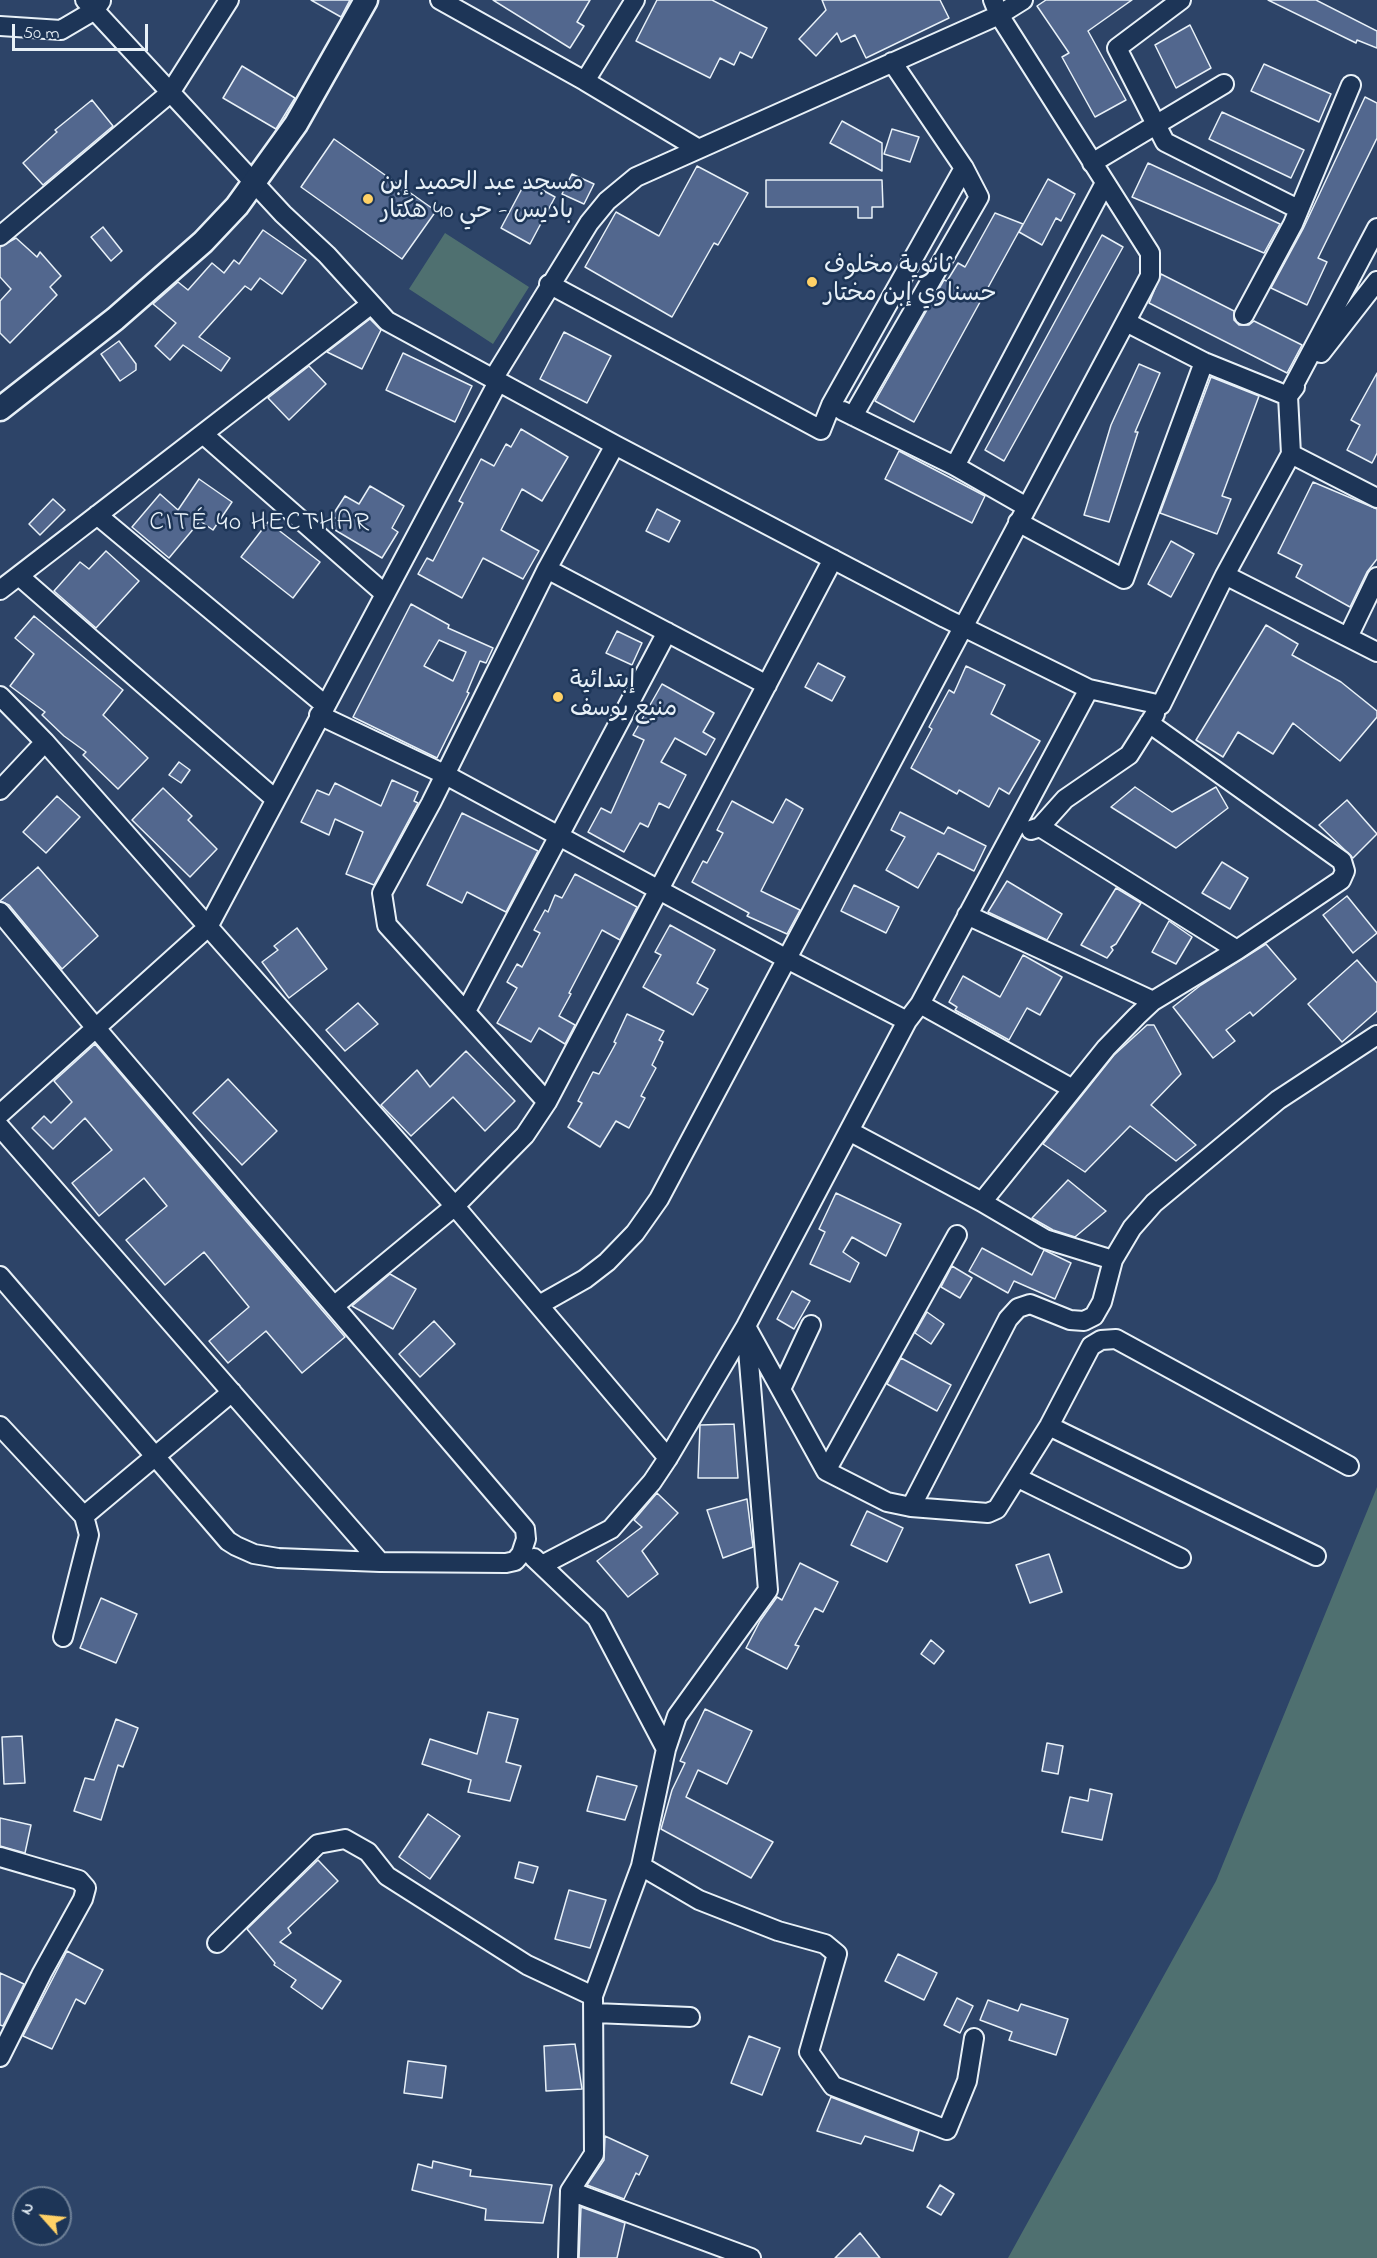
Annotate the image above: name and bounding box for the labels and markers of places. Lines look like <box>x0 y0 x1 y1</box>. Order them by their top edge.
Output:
place label: مسجد عبد الحميد إبن باديس - حي 40 هكتار <box>380 171 584 227</box>
marker: مسجد عبد الحميد إبن باديس - حي 40 هكتار <box>361 192 375 206</box>
place label: ثانوية مخلوف حسناوي إبن مختار <box>824 254 996 310</box>
marker: ثانوية مخلوف حسناوي إبن مختار <box>805 275 819 289</box>
place label: إبتدائية منيع يوسف <box>570 669 677 725</box>
marker: إبتدائية منيع يوسف <box>551 690 565 704</box>

